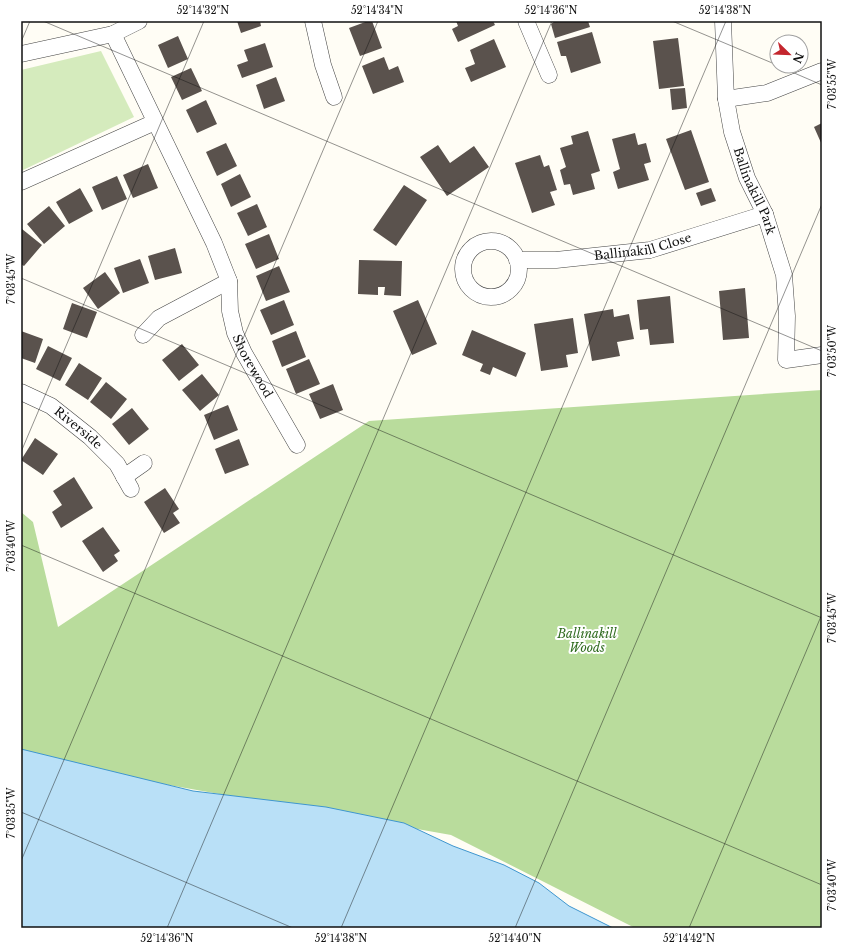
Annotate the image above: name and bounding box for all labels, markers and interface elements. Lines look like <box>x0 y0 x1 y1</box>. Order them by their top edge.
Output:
text: 52°14'32"N <box>177 4 229 17</box>
text: 52°14'34"N <box>351 4 403 17</box>
text: 52°14'36"N <box>525 4 577 17</box>
text: 52°14'38"N <box>699 4 751 17</box>
north arrow <box>769 34 809 74</box>
text: N <box>789 50 807 66</box>
text: 7°03'55"W <box>826 59 839 109</box>
street label: Ballinakill Park <box>731 145 779 237</box>
street label: Ballinakill Close <box>593 229 693 263</box>
text: 7°03'45"W <box>5 254 18 304</box>
text: 7°03'50"W <box>826 325 839 377</box>
street label: Shorewood <box>230 332 276 400</box>
street label: Riverside <box>51 403 106 452</box>
text: 7°03'40"W <box>5 520 18 572</box>
text: 7°03'45"W <box>826 593 839 643</box>
park label: Ballinakill Woods <box>556 626 617 655</box>
text: 7°03'35"W <box>5 787 18 839</box>
text: 7°03'40"W <box>826 859 839 911</box>
text: 52°14'36"N <box>141 932 193 945</box>
text: 52°14'38"N <box>315 932 367 945</box>
text: 52°14'40"N <box>489 932 541 945</box>
text: 52°14'42"N <box>663 932 715 945</box>

